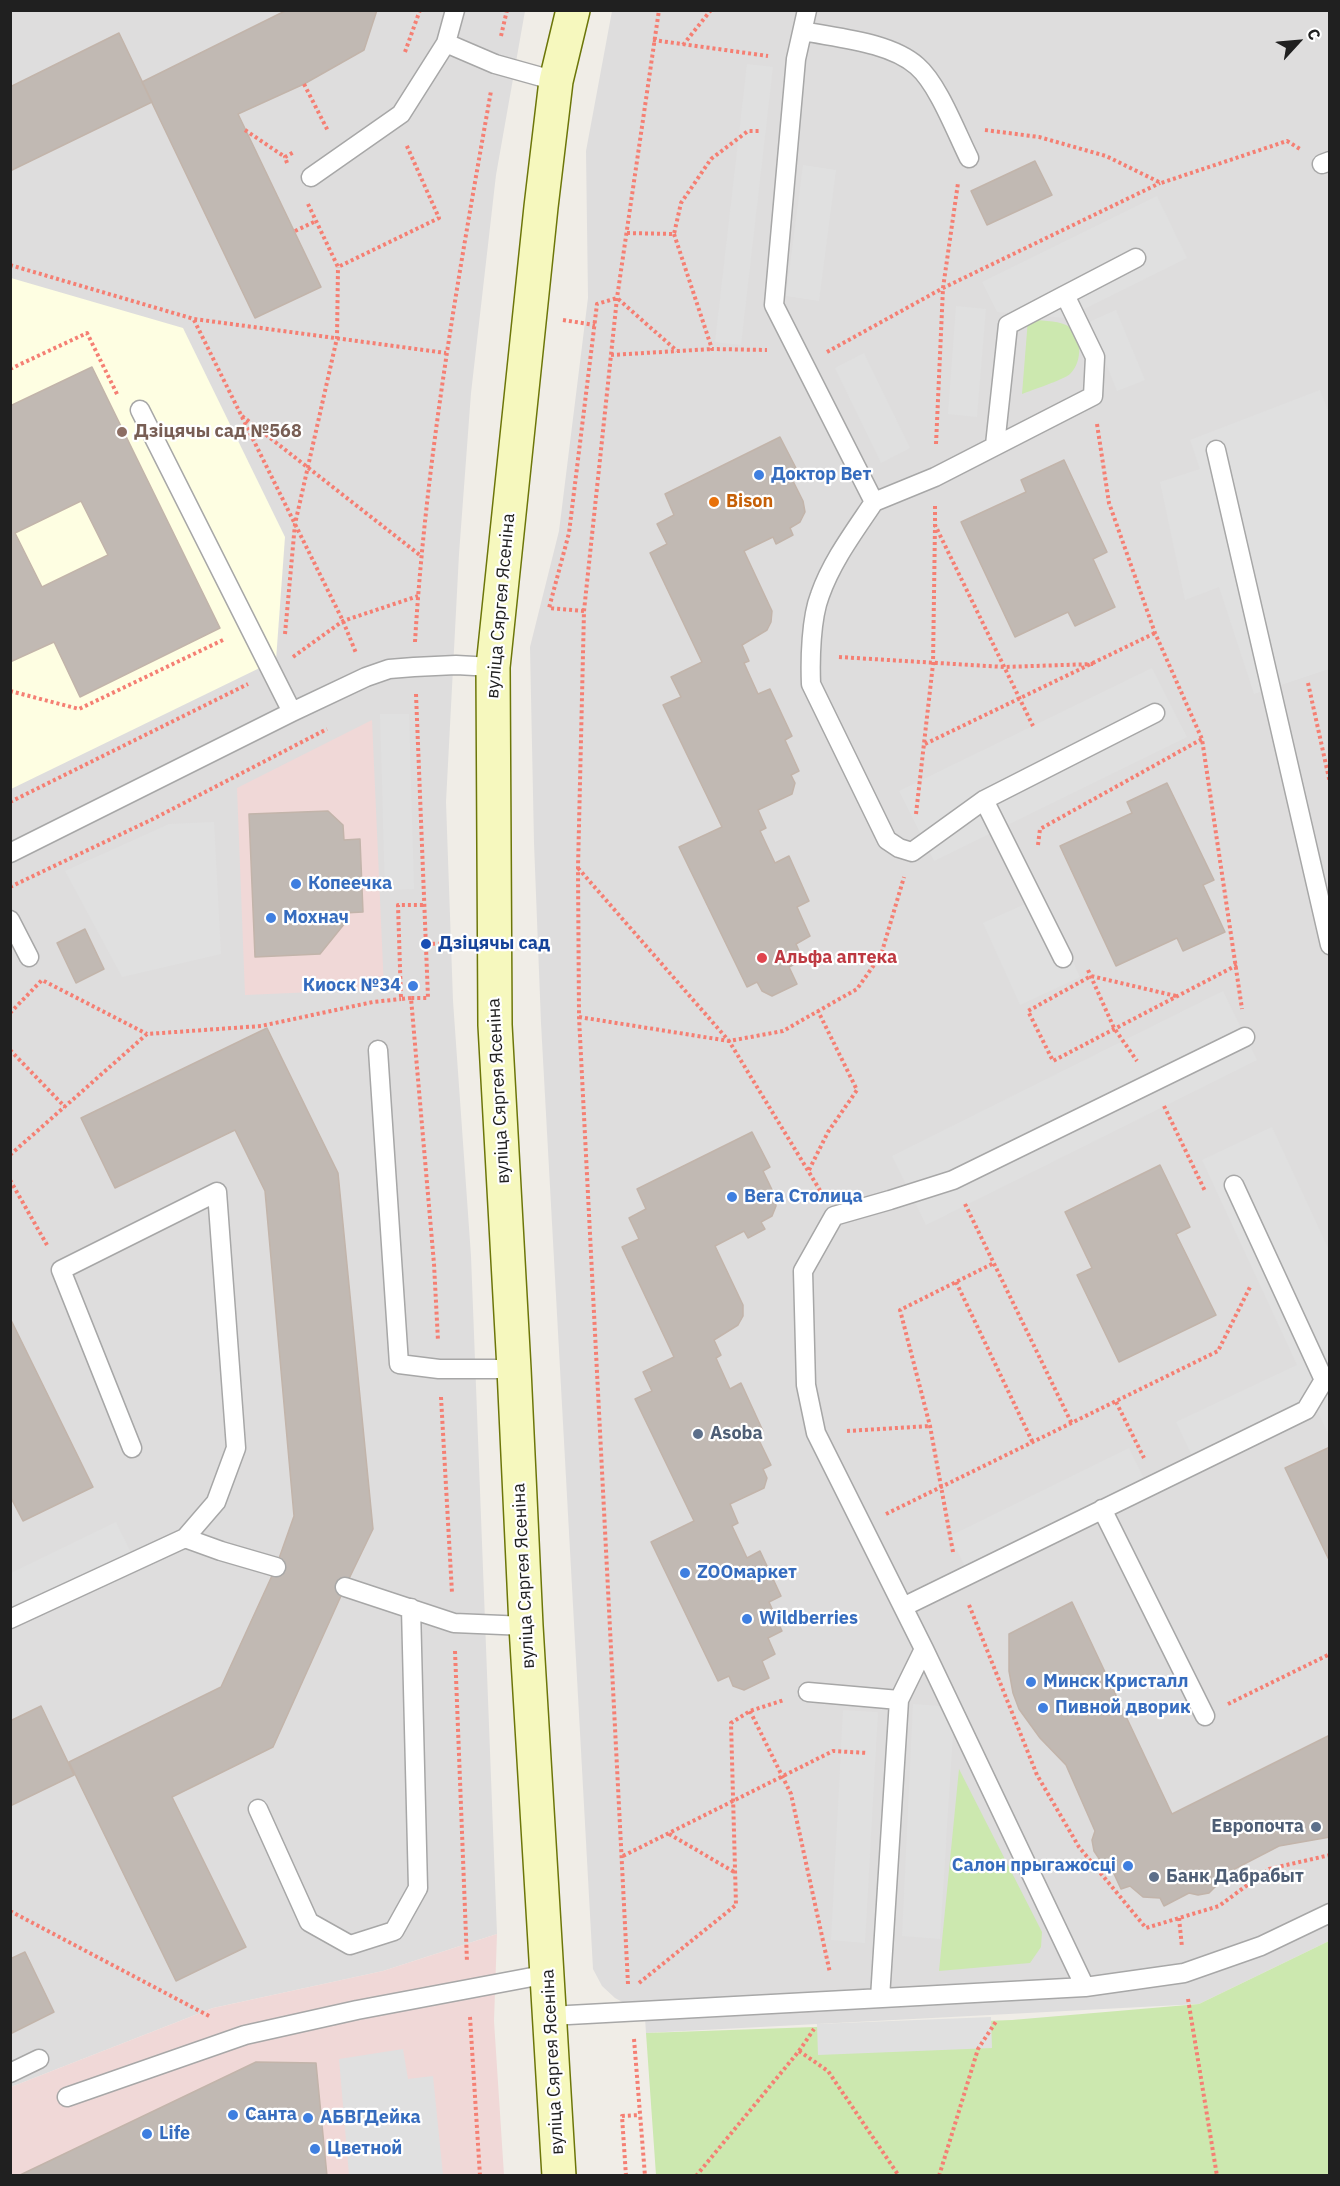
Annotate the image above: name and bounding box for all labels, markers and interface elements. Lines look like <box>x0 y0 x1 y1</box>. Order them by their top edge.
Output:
north arrow <box>1268 12 1328 72</box>
text: С <box>1303 25 1325 43</box>
place label: Дзіцячы сад №568 <box>134 421 302 443</box>
marker: Дзіцячы сад №568 <box>115 425 129 439</box>
place label: Доктор Вет <box>771 464 871 486</box>
marker: Доктор Вет <box>752 468 766 482</box>
place label: Bison <box>726 491 773 513</box>
marker: Bison <box>707 495 721 509</box>
street label: вуліца Сяргея Ясеніна <box>482 512 520 700</box>
place label: Копеечка <box>308 873 392 895</box>
marker: Копеечка <box>289 877 303 891</box>
place label: Мохнач <box>283 907 349 929</box>
marker: Мохнач <box>264 911 278 925</box>
place label: Дзіцячы сад <box>438 933 550 955</box>
marker: Дзіцячы сад <box>419 937 433 951</box>
place label: Альфа аптека <box>774 947 897 969</box>
marker: Альфа аптека <box>755 951 769 965</box>
place label: Киоск №34 <box>303 975 401 997</box>
marker: Киоск №34 <box>406 979 420 993</box>
street label: вуліца Сяргея Ясеніна <box>483 998 515 1184</box>
place label: Вега Столица <box>744 1186 863 1208</box>
marker: Вега Столица <box>725 1190 739 1204</box>
place label: Asoba <box>710 1423 763 1445</box>
marker: Asoba <box>691 1427 705 1441</box>
street label: вуліца Сяргея Ясеніна <box>508 1483 540 1669</box>
place label: ZOOмаркет <box>697 1562 797 1584</box>
marker: ZOOмаркет <box>678 1566 692 1580</box>
place label: Wildberries <box>759 1608 858 1630</box>
marker: Wildberries <box>740 1612 754 1626</box>
place label: Минск Кристалл <box>1043 1671 1189 1693</box>
marker: Минск Кристалл <box>1024 1675 1038 1689</box>
place label: Пивной дворик <box>1055 1697 1191 1719</box>
marker: Пивной дворик <box>1036 1701 1050 1715</box>
place label: Европочта <box>1211 1816 1304 1838</box>
marker: Европочта <box>1309 1820 1323 1834</box>
place label: Салон прыгажосці <box>952 1855 1116 1877</box>
marker: Салон прыгажосці <box>1121 1859 1135 1873</box>
place label: Банк Дабрабыт <box>1166 1866 1304 1888</box>
marker: Банк Дабрабыт <box>1147 1870 1161 1884</box>
street label: вуліца Сяргея Ясеніна <box>537 1969 569 2155</box>
place label: Санта <box>245 2104 297 2126</box>
place label: АБВГДейка <box>320 2107 421 2129</box>
marker: Санта <box>226 2108 240 2122</box>
marker: АБВГДейка <box>301 2111 315 2125</box>
place label: Life <box>159 2123 190 2145</box>
marker: Life <box>140 2127 154 2141</box>
place label: Цветной <box>327 2138 402 2160</box>
marker: Цветной <box>308 2142 322 2156</box>

